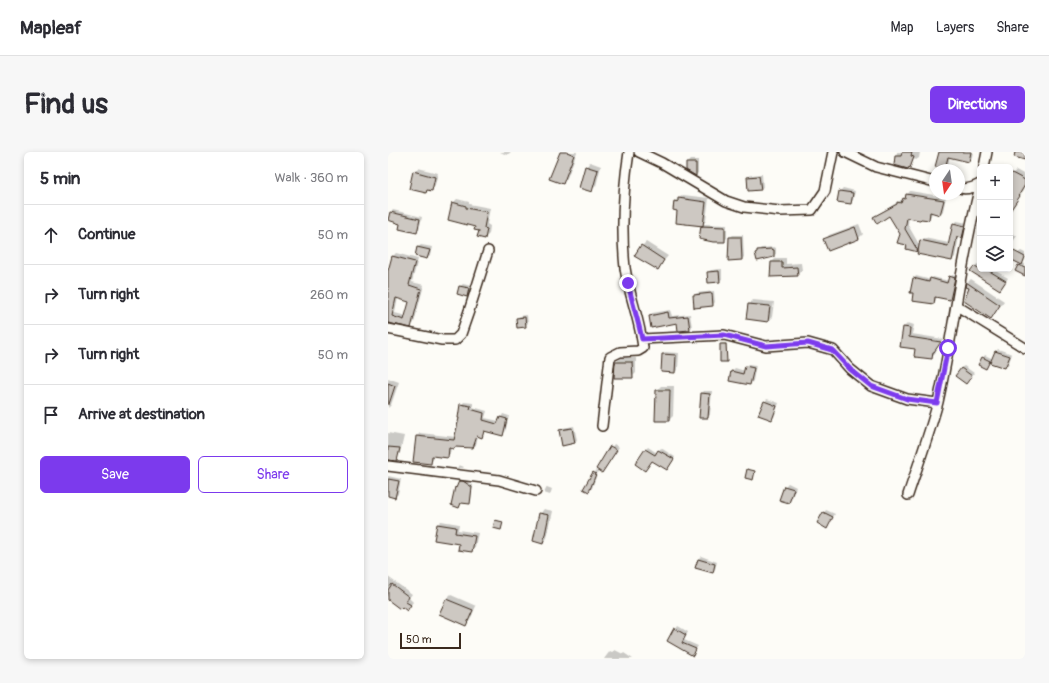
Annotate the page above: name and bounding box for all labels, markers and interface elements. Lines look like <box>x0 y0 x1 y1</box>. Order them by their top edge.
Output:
text: Mapleaf <box>20 16 82 40</box>
text: Map <box>891 19 914 36</box>
text: Layers <box>936 19 974 36</box>
text: Share <box>996 19 1029 36</box>
button: Directions <box>930 86 1025 123</box>
text: Find us <box>24 87 108 122</box>
north arrow <box>929 164 965 200</box>
map controls <box>977 164 1013 272</box>
button: + <box>977 164 1013 200</box>
text: 5 min <box>40 168 80 189</box>
text: Walk · 360 m <box>274 170 348 186</box>
button: − <box>977 200 1013 236</box>
icon: ahead <box>40 224 62 246</box>
text: Continue <box>78 225 136 244</box>
text: 50 m <box>318 227 348 243</box>
button: layers <box>977 236 1013 272</box>
route end <box>619 274 637 292</box>
icon: right <box>40 284 62 306</box>
text: Turn right <box>78 285 139 304</box>
text: 260 m <box>310 287 348 303</box>
route start <box>939 339 957 357</box>
icon: right <box>40 344 62 366</box>
text: Turn right <box>78 345 139 364</box>
text: 50 m <box>318 347 348 363</box>
icon: arrive <box>40 404 62 426</box>
text: Arrive at destination <box>78 405 205 424</box>
button: Save <box>40 456 190 493</box>
button: Share <box>198 456 348 493</box>
scale bar <box>400 631 461 650</box>
text: 50 m <box>406 633 432 646</box>

